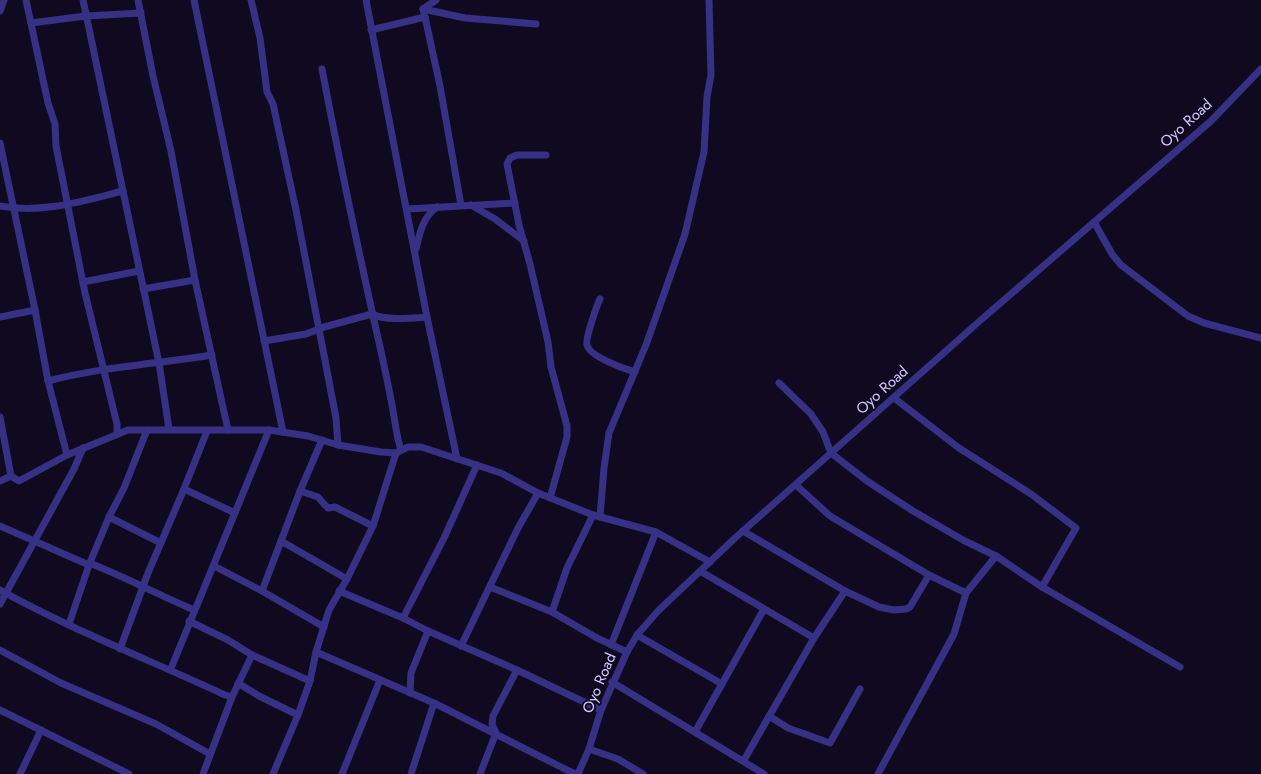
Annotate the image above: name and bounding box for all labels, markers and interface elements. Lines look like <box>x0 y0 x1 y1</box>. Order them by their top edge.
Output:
street label: Oyo Road <box>1155 94 1217 152</box>
street label: Oyo Road <box>851 361 913 419</box>
street label: Oyo Road <box>576 649 622 717</box>

